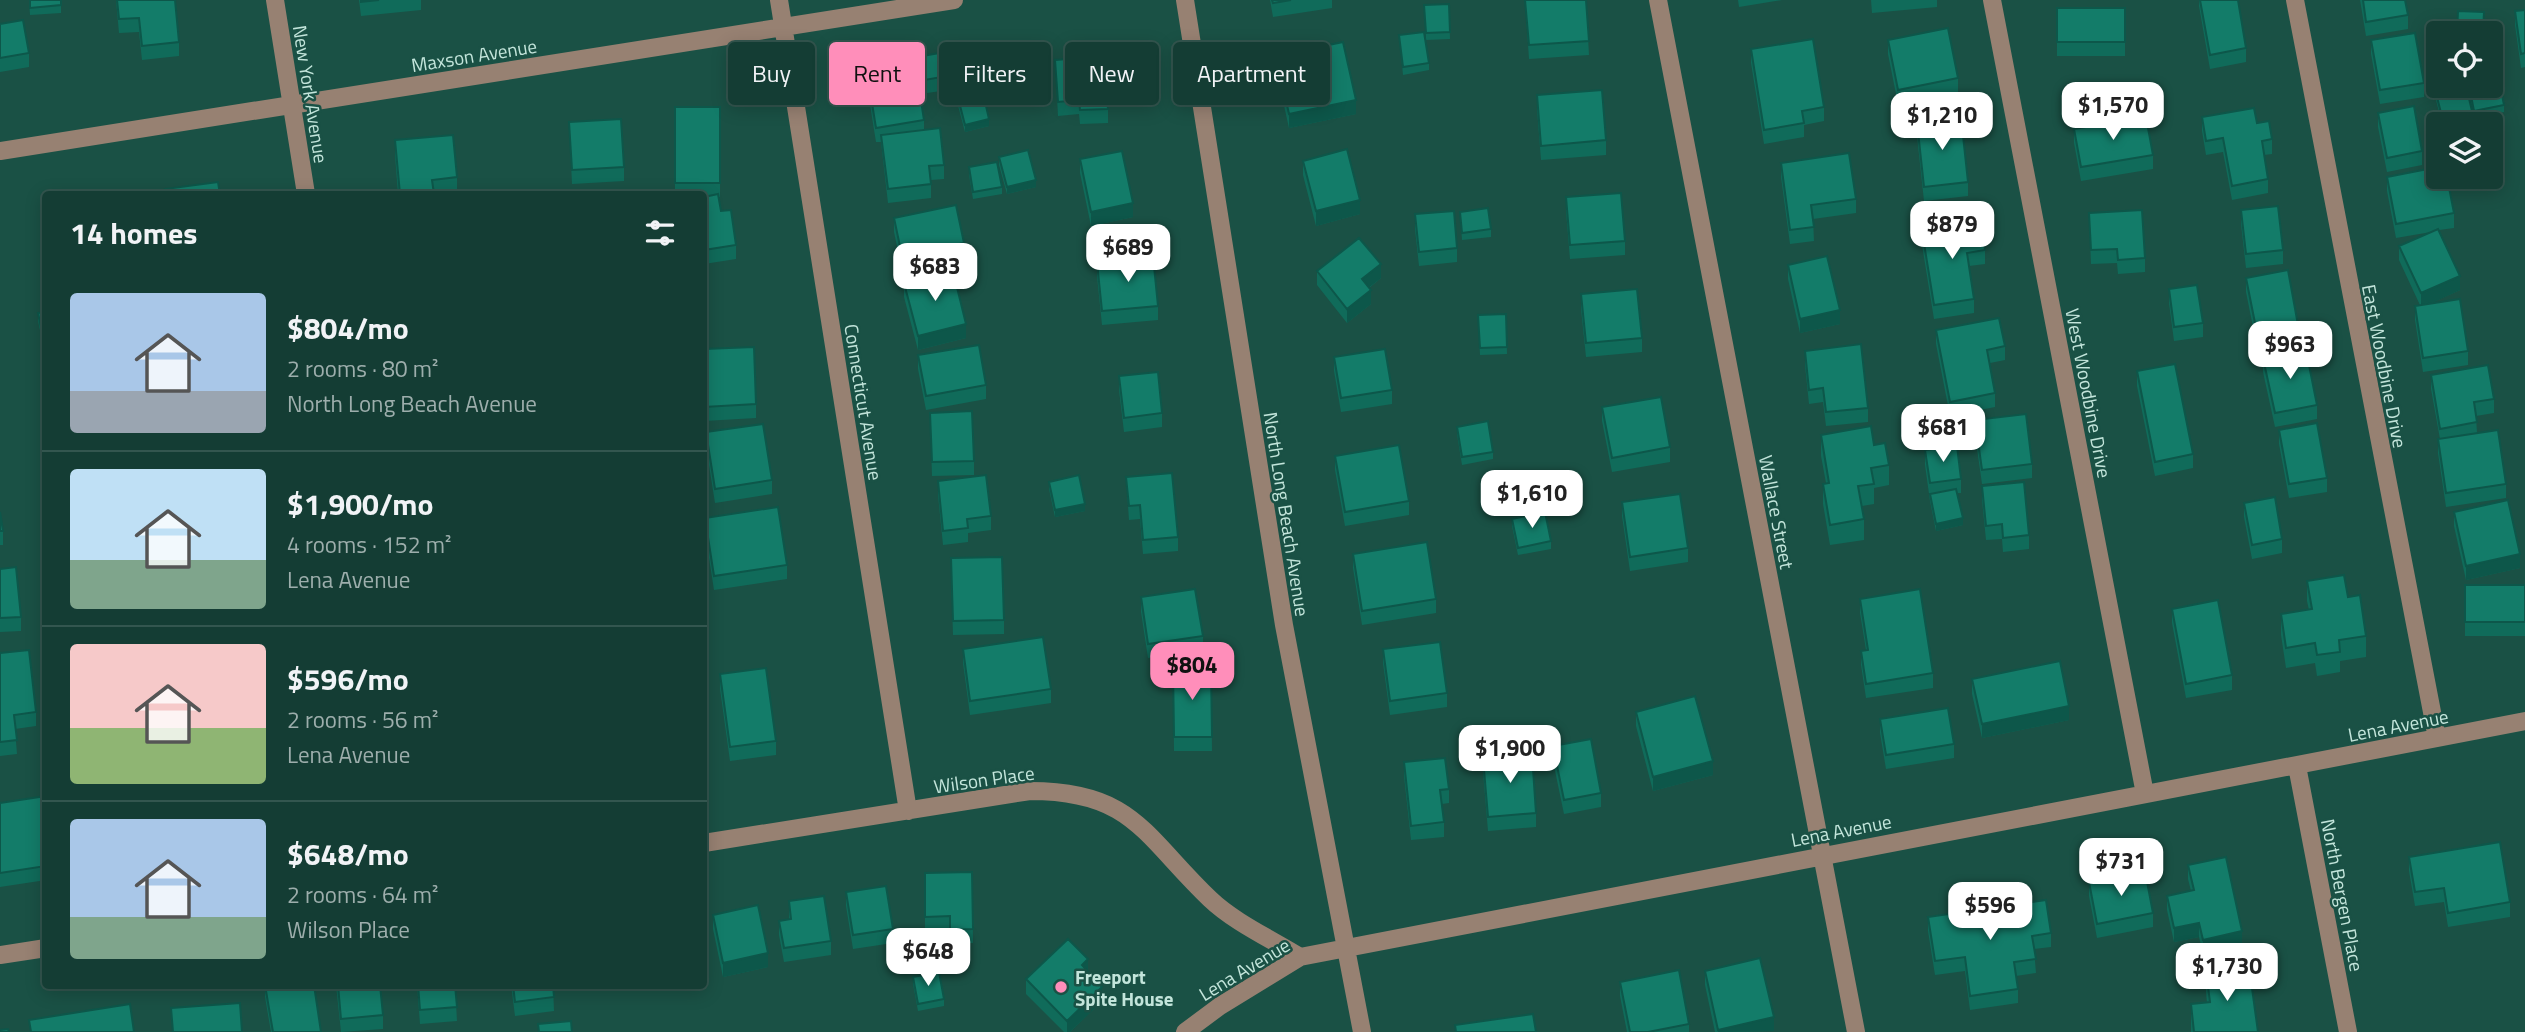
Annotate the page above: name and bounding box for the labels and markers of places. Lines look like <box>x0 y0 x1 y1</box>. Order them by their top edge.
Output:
pin: $1,570 <box>2056 82 2170 142</box>
pin: $1,210 <box>1885 92 1999 152</box>
pin: $879 <box>1911 202 1993 261</box>
pin: $689 <box>1087 224 1169 284</box>
pin: $683 <box>894 244 976 303</box>
pin: $963 <box>2249 322 2331 381</box>
pin: $681 <box>1902 405 1984 464</box>
pin: $1,610 <box>1475 470 1589 530</box>
pin: $804 <box>1151 642 1233 702</box>
pin: $1,900 <box>1453 726 1567 785</box>
pin: $731 <box>2080 838 2162 898</box>
pin: $596 <box>1949 883 2031 942</box>
pin: $648 <box>887 928 969 988</box>
pin: $1,730 <box>2170 944 2284 1003</box>
place label: Freeport Spite House <box>1075 962 1174 1013</box>
marker: Freeport Spite House <box>1053 979 1069 995</box>

